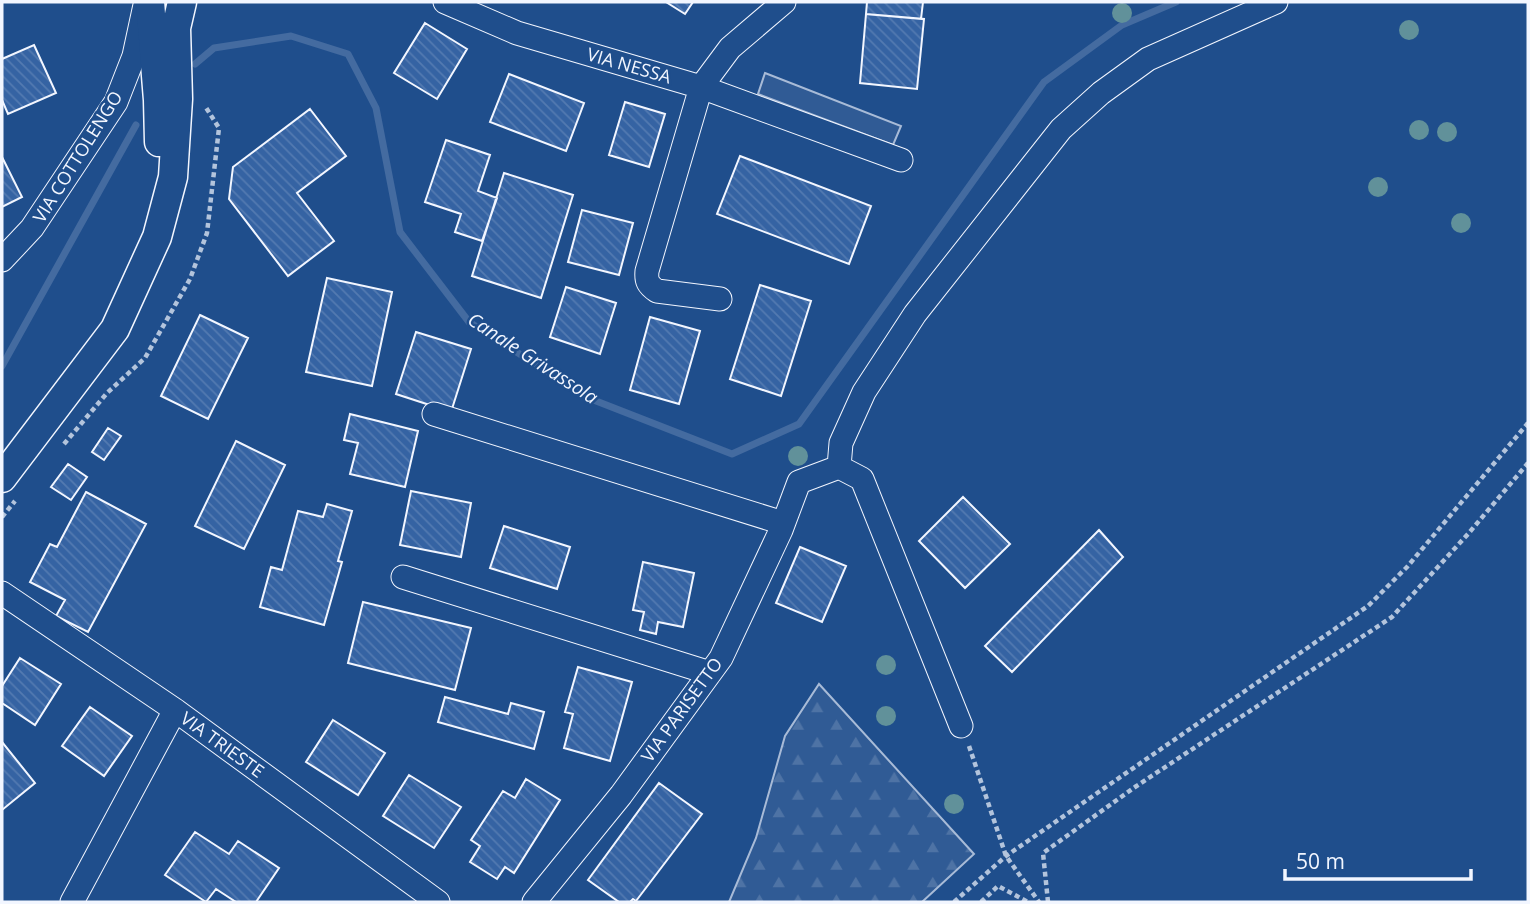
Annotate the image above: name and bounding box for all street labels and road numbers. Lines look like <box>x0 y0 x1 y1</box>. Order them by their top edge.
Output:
street label: VIA NESSA <box>584 42 675 89</box>
street label: VIA COTTOLENGO <box>27 86 127 227</box>
street label: VIA PARISETTO <box>635 652 727 767</box>
street label: VIA TRIESTE <box>176 706 269 783</box>

